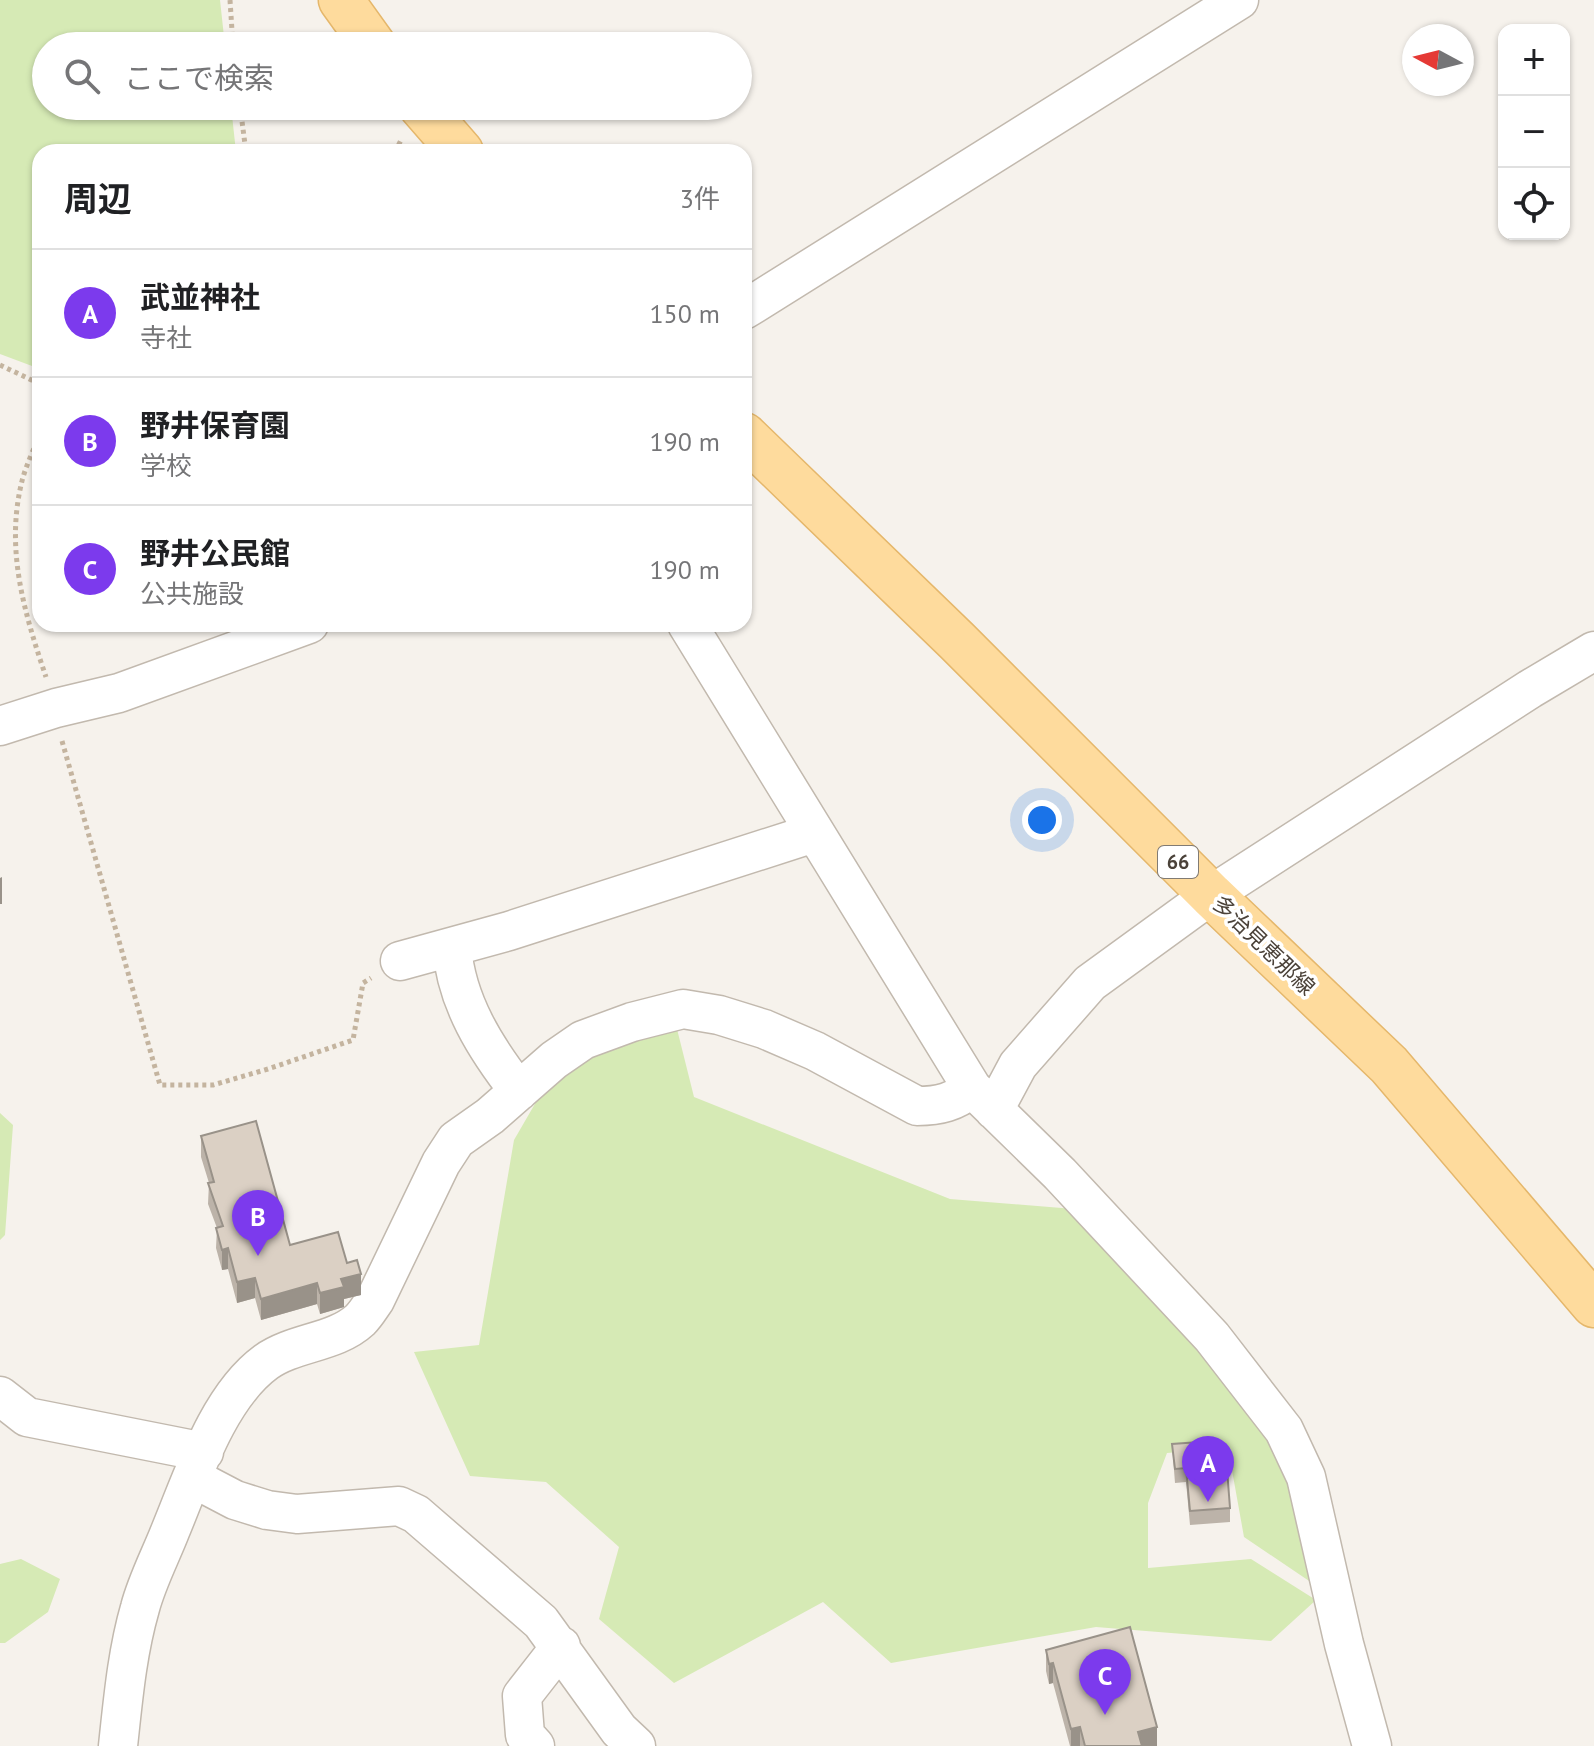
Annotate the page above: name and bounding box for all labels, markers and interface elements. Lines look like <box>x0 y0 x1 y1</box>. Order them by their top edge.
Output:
north arrow <box>1402 24 1474 96</box>
map controls <box>1498 24 1570 240</box>
button: + <box>1498 24 1570 96</box>
search box <box>32 32 752 120</box>
icon: search <box>60 54 104 98</box>
text: ここで検索 <box>124 58 274 97</box>
button: − <box>1498 96 1570 168</box>
button: locate <box>1498 168 1570 240</box>
text: 周辺 <box>64 176 132 220</box>
text: 3件 <box>680 182 720 215</box>
text: 武並神社 <box>140 277 260 316</box>
text: A <box>82 297 98 330</box>
text: 150 m <box>649 297 720 330</box>
text: 寺社 <box>140 321 192 354</box>
text: 野井保育園 <box>140 405 290 444</box>
text: B <box>82 425 98 458</box>
text: 190 m <box>649 425 720 458</box>
text: 学校 <box>140 449 192 482</box>
text: 野井公民館 <box>140 533 290 572</box>
text: C <box>83 553 97 586</box>
text: 190 m <box>649 553 720 586</box>
text: 公共施設 <box>140 577 244 610</box>
your location <box>1022 800 1062 840</box>
road number: 66 <box>1158 846 1198 878</box>
street label: 多治見恵那線 <box>1207 889 1321 1001</box>
pin: B <box>232 1190 284 1256</box>
pin: A <box>1182 1436 1234 1502</box>
pin: C <box>1079 1649 1131 1715</box>

